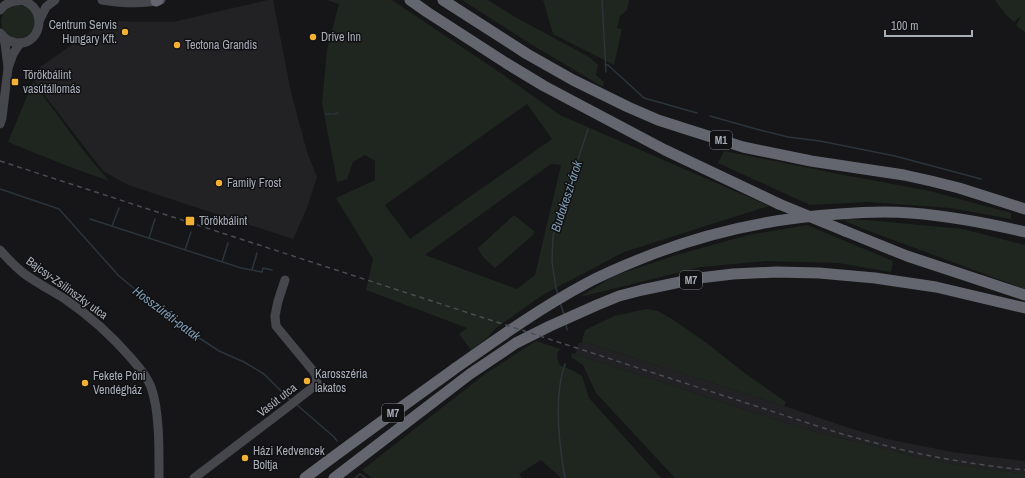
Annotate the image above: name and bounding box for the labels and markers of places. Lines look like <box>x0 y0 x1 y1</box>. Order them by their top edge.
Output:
place label: Centrum Servis Hungary Kft. <box>49 17 117 47</box>
marker: Centrum Servis Hungary Kft. <box>120 27 130 37</box>
place label: Drive Inn <box>321 29 361 45</box>
marker: Drive Inn <box>308 32 318 42</box>
place label: Tectona Grandis <box>185 37 257 53</box>
marker: Tectona Grandis <box>172 40 182 50</box>
place label: Törökbálint vasútállomás <box>23 67 81 97</box>
marker: Törökbálint vasútállomás <box>10 77 20 87</box>
place label: Family Frost <box>227 175 281 191</box>
marker: Family Frost <box>214 178 224 188</box>
place label: Törökbálint <box>199 213 247 229</box>
marker: Törökbálint <box>184 215 196 227</box>
place label: Karosszéria lakatos <box>315 366 368 396</box>
place label: Fekete Póni Vendégház <box>93 368 146 398</box>
marker: Karosszéria lakatos <box>302 376 312 386</box>
marker: Fekete Póni Vendégház <box>80 378 90 388</box>
place label: Házi Kedvencek Boltja <box>253 443 325 473</box>
marker: Házi Kedvencek Boltja <box>240 453 250 463</box>

